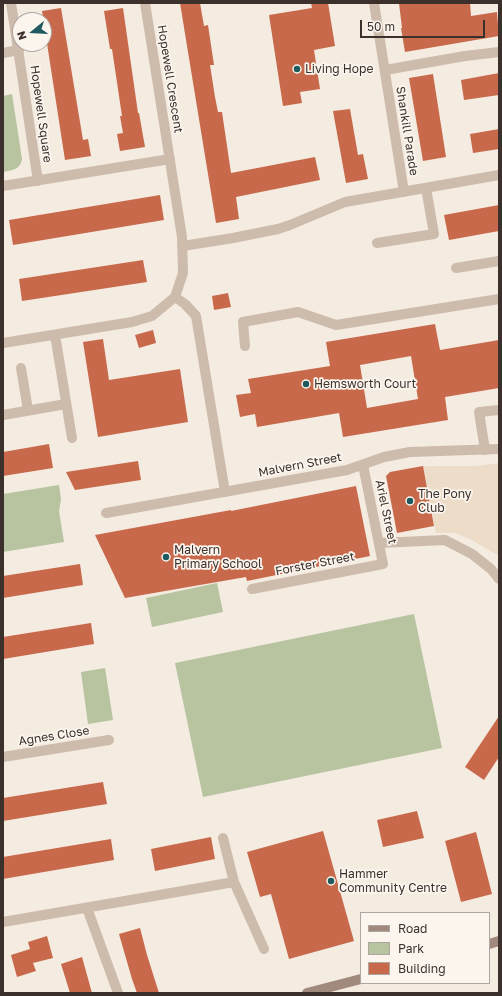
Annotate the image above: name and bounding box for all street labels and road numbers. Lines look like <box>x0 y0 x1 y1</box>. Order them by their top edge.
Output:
street label: Hopewell Crescent <box>154 24 186 134</box>
street label: Hopewell Square <box>27 64 55 164</box>
street label: Shankill Parade <box>393 85 421 177</box>
street label: Malvern Street <box>257 450 343 480</box>
street label: Ariel Street <box>372 479 400 545</box>
street label: Forster Street <box>274 549 356 579</box>
street label: Agnes Close <box>18 723 90 749</box>

